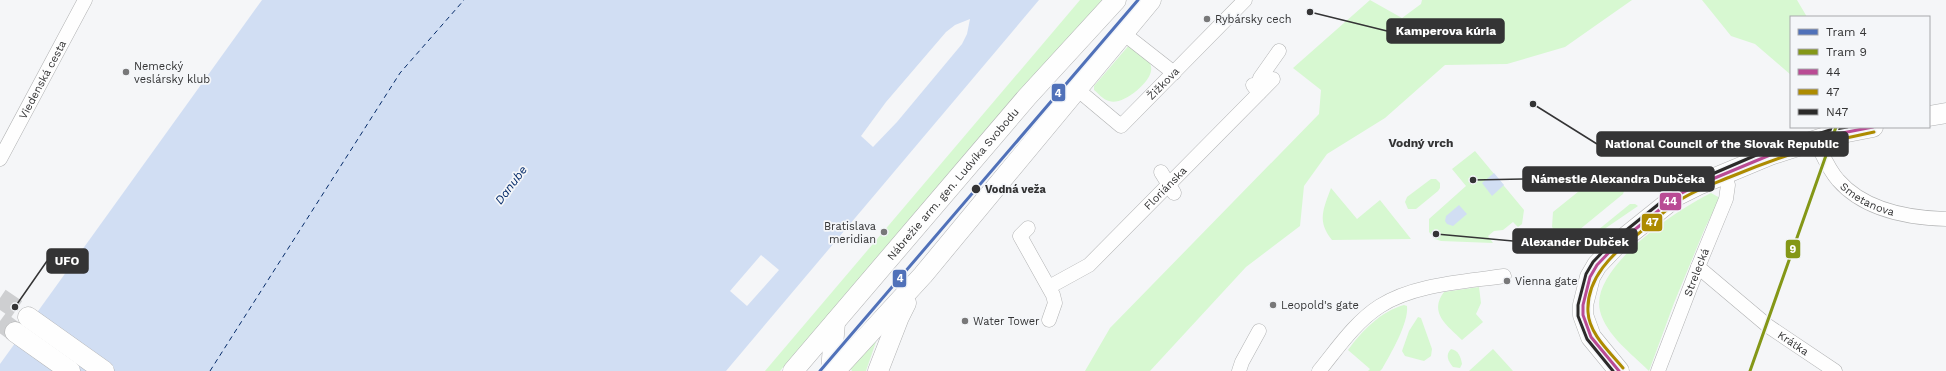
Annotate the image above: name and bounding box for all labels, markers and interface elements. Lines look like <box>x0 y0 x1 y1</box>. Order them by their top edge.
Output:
place label: Rybársky cech <box>1215 13 1292 26</box>
marker: Rybársky cech <box>1202 14 1212 24</box>
legend <box>1790 16 1930 128</box>
callout: Kamperova kúria <box>1387 19 1504 43</box>
text: Kamperova kúria <box>1396 24 1496 38</box>
text: Tram 4 <box>1826 25 1867 39</box>
street label: Viedenská cesta <box>16 38 69 121</box>
text: Tram 9 <box>1826 45 1867 59</box>
place label: Nemecký veslársky klub <box>134 60 210 86</box>
street label: Žižkova <box>1144 64 1182 102</box>
text: 44 <box>1826 65 1841 79</box>
marker: Nemecký veslársky klub <box>121 67 131 77</box>
line badge: 4 <box>1051 83 1066 102</box>
text: 47 <box>1826 85 1840 99</box>
text: 4 <box>1054 87 1062 100</box>
street label: Nábrežie arm. gen. Ludvíka Svobodu <box>884 105 1021 263</box>
text: N47 <box>1826 105 1849 119</box>
callout: National Council of the Slovak Republic <box>1597 132 1848 156</box>
district label: Vodný vrch <box>1388 136 1454 150</box>
text: National Council of the Slovak Republic <box>1605 137 1839 151</box>
water label: Danube <box>492 163 530 207</box>
street label: Floriánska <box>1141 164 1189 212</box>
callout: Námestie Alexandra Dubčeka <box>1523 167 1714 191</box>
text: Námestie Alexandra Dubčeka <box>1531 172 1705 186</box>
street label: Smetanova <box>1838 180 1896 218</box>
marker: Vodná veža <box>970 183 982 195</box>
place label: Vodná veža <box>985 183 1046 196</box>
line badge: 44 <box>1659 192 1682 211</box>
text: 44 <box>1663 195 1677 208</box>
line badge: 47 <box>1641 213 1663 232</box>
text: 47 <box>1645 216 1659 229</box>
place label: Bratislava meridian <box>824 220 876 246</box>
marker: Bratislava meridian <box>879 227 889 237</box>
callout: Alexander Dubček <box>1513 229 1637 253</box>
text: Alexander Dubček <box>1521 235 1629 249</box>
line badge: 9 <box>1785 239 1801 259</box>
text: 9 <box>1790 243 1797 256</box>
street label: Strelecká <box>1681 246 1712 298</box>
callout: UFO <box>47 249 88 273</box>
text: UFO <box>55 254 79 268</box>
line badge: 4 <box>892 269 907 288</box>
text: 4 <box>896 272 904 285</box>
place label: Vienna gate <box>1515 275 1578 288</box>
marker: Vienna gate <box>1502 276 1512 286</box>
place label: Leopold's gate <box>1281 299 1359 312</box>
marker: Leopold's gate <box>1268 300 1278 310</box>
place label: Water Tower <box>973 315 1040 328</box>
marker: Water Tower <box>960 316 970 326</box>
street label: Krátka <box>1775 328 1811 358</box>

